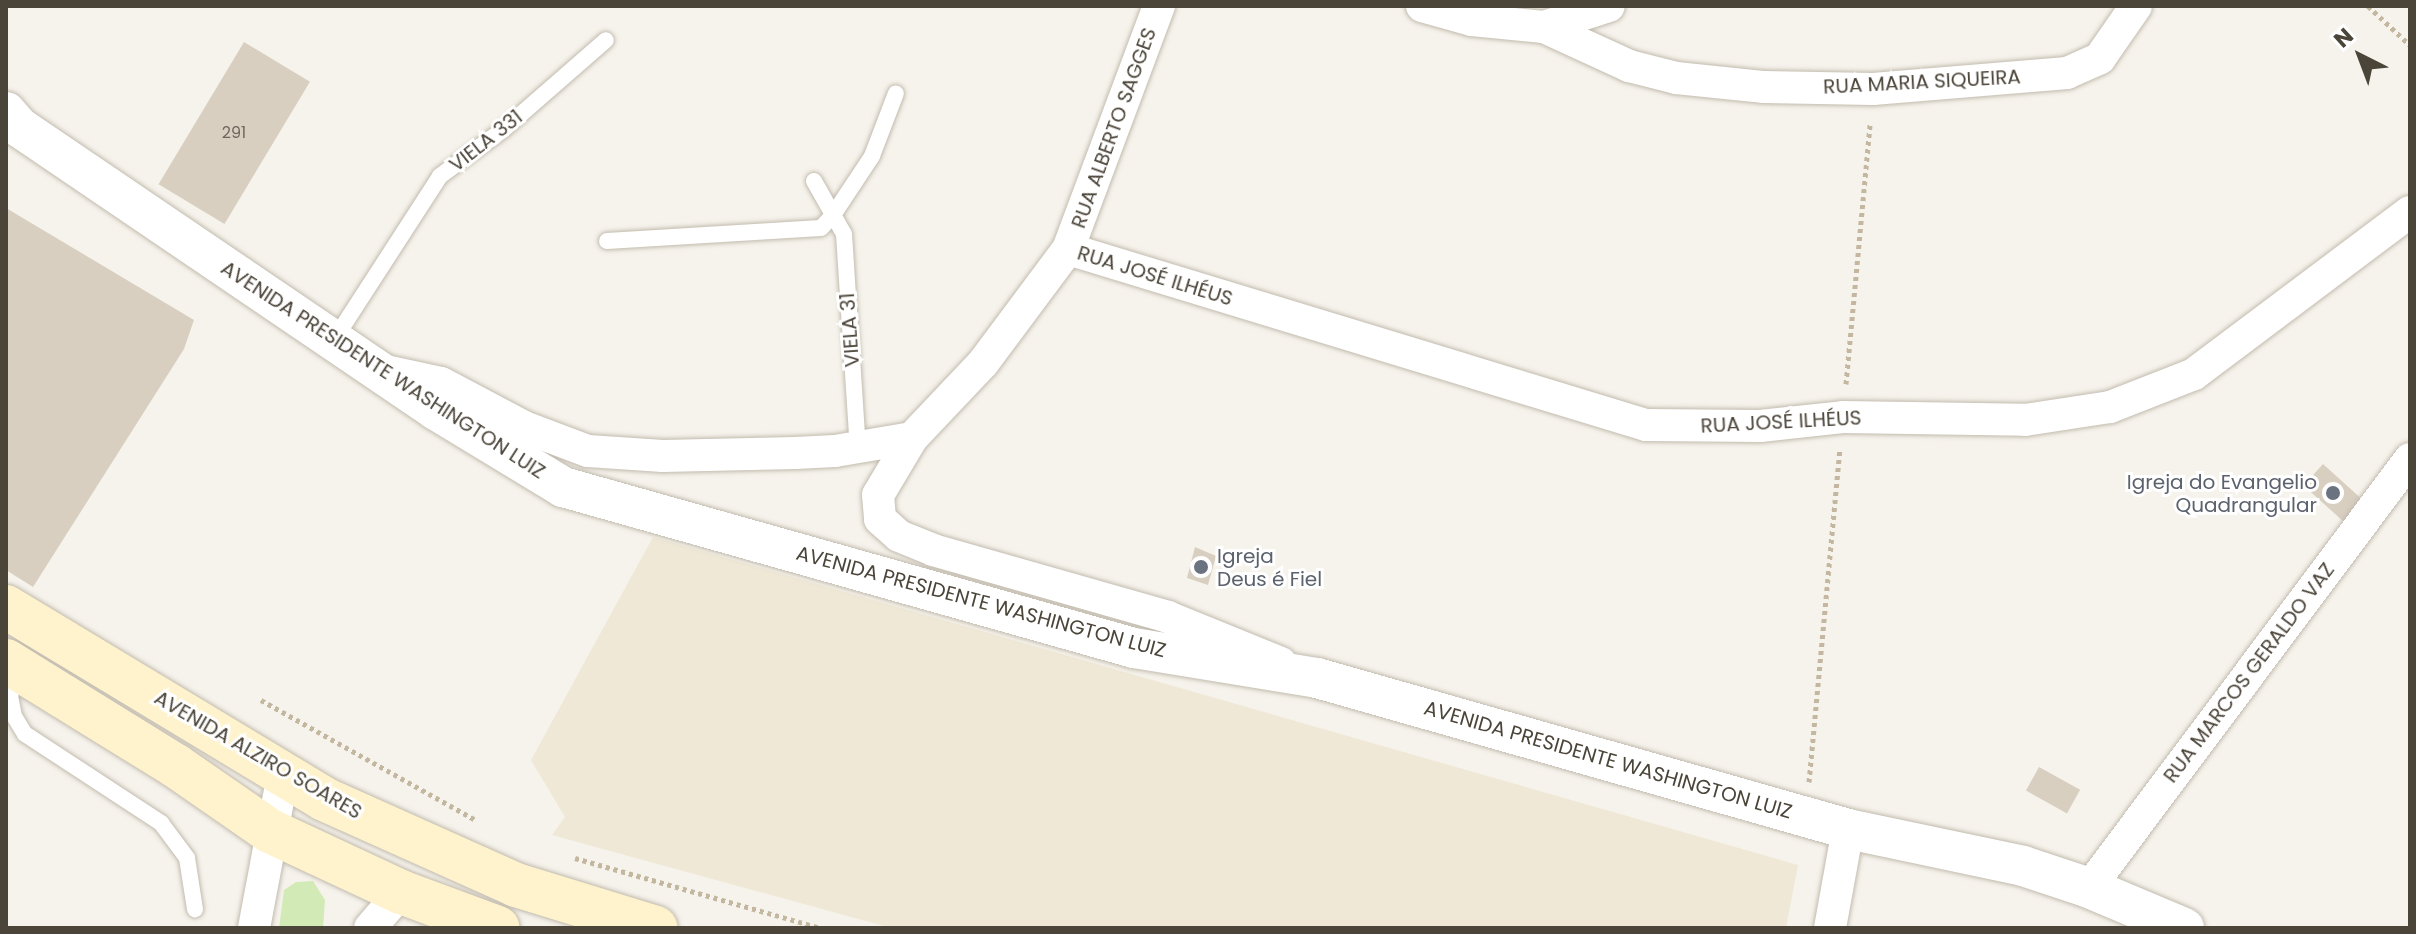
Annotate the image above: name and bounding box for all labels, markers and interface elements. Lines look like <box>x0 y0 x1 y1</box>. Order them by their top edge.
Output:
north arrow <box>2320 16 2400 96</box>
text: N <box>2327 21 2360 55</box>
street label: RUA ALBERTO SAGGES <box>1067 25 1161 231</box>
street label: RUA MARIA SIQUEIRA <box>1823 65 2021 99</box>
street label: VIELA 331 <box>445 105 527 177</box>
house number: 291 <box>222 123 246 143</box>
street label: RUA JOSÉ ILHÉUS <box>1074 241 1236 311</box>
street label: AVENIDA PRESIDENTE WASHINGTON LUIZ <box>216 256 550 484</box>
street label: VIELA 31 <box>835 292 865 368</box>
street label: RUA JOSÉ ILHÉUS <box>1700 406 1862 438</box>
place label: Igreja do Evangelio Quadrangular <box>2127 470 2317 517</box>
marker: Igreja do Evangelio Quadrangular <box>2324 484 2342 502</box>
street label: AVENIDA PRESIDENTE WASHINGTON LUIZ <box>794 541 1168 663</box>
place label: Igreja Deus é Fiel <box>1217 544 1322 591</box>
marker: Igreja Deus é Fiel <box>1192 558 1210 576</box>
street label: RUA MARCOS GERALDO VAZ <box>2159 558 2339 788</box>
street label: AVENIDA ALZIRO SOARES <box>150 686 366 824</box>
street label: AVENIDA PRESIDENTE WASHINGTON LUIZ <box>1421 696 1795 824</box>

